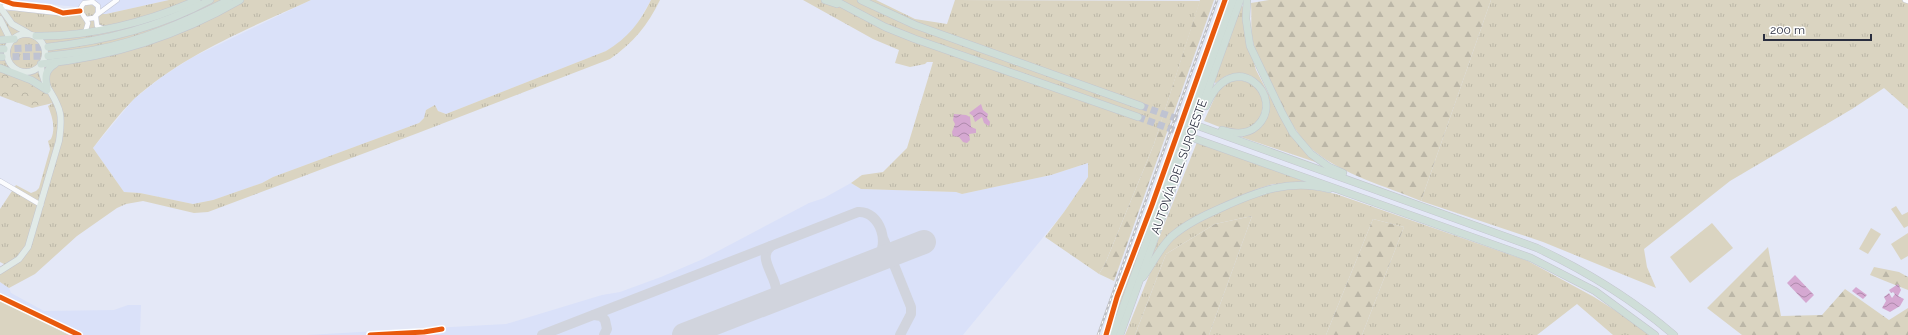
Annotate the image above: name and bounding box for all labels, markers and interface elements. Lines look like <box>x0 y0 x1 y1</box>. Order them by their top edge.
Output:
scale bar <box>1764 16 1871 42</box>
text: 200 m <box>1770 23 1805 37</box>
street label: AUTOVÍA DEL SUROESTE <box>1148 98 1210 236</box>

